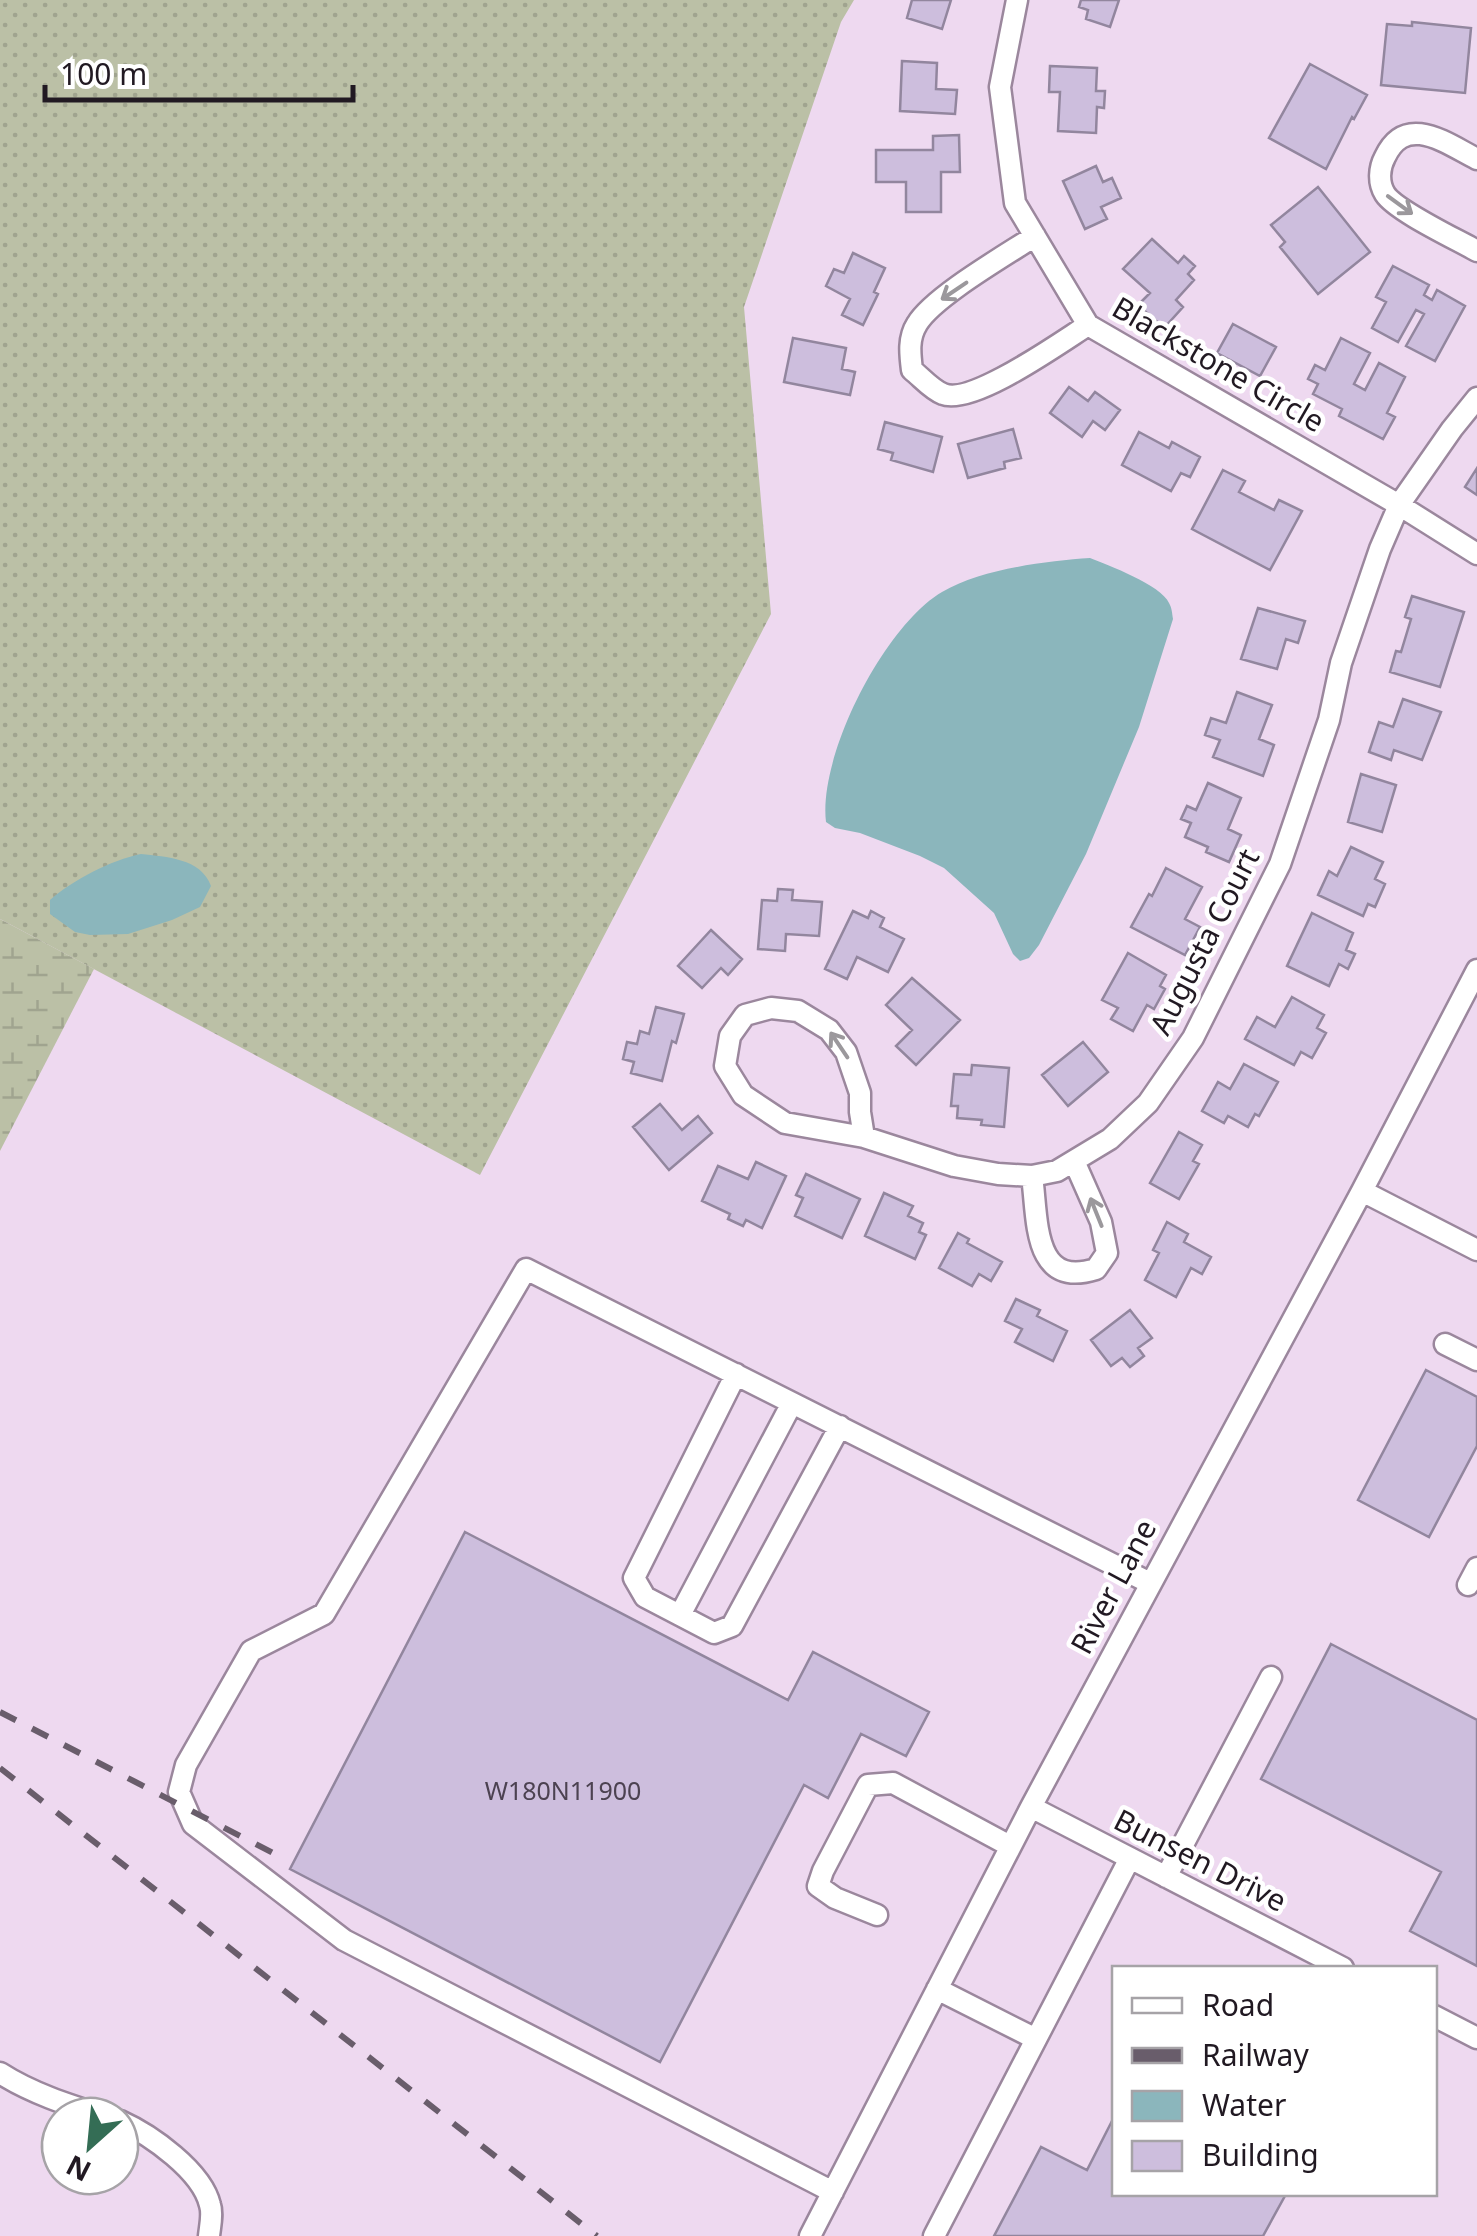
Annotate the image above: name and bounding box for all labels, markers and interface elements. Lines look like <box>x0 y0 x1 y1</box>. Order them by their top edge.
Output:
scale bar <box>45 40 352 102</box>
text: 100 m <box>60 53 147 94</box>
one-way arrow <box>1386 195 1413 216</box>
one-way arrow <box>941 280 969 301</box>
street label: Blackstone Circle <box>1105 286 1332 441</box>
street label: Augusta Court <box>1139 841 1268 1041</box>
one-way arrow <box>829 1031 850 1059</box>
one-way arrow <box>1085 1197 1103 1227</box>
street label: River Lane <box>1060 1512 1165 1661</box>
house number: W180N11900 <box>485 1773 641 1807</box>
street label: Bunsen Drive <box>1107 1799 1294 1921</box>
legend <box>1112 1966 1437 2196</box>
text: Road <box>1202 1984 1274 2025</box>
text: Railway <box>1202 2034 1309 2075</box>
text: Water <box>1202 2084 1286 2125</box>
north arrow <box>40 2096 140 2196</box>
text: Building <box>1202 2134 1319 2175</box>
text: N <box>59 2147 97 2191</box>

